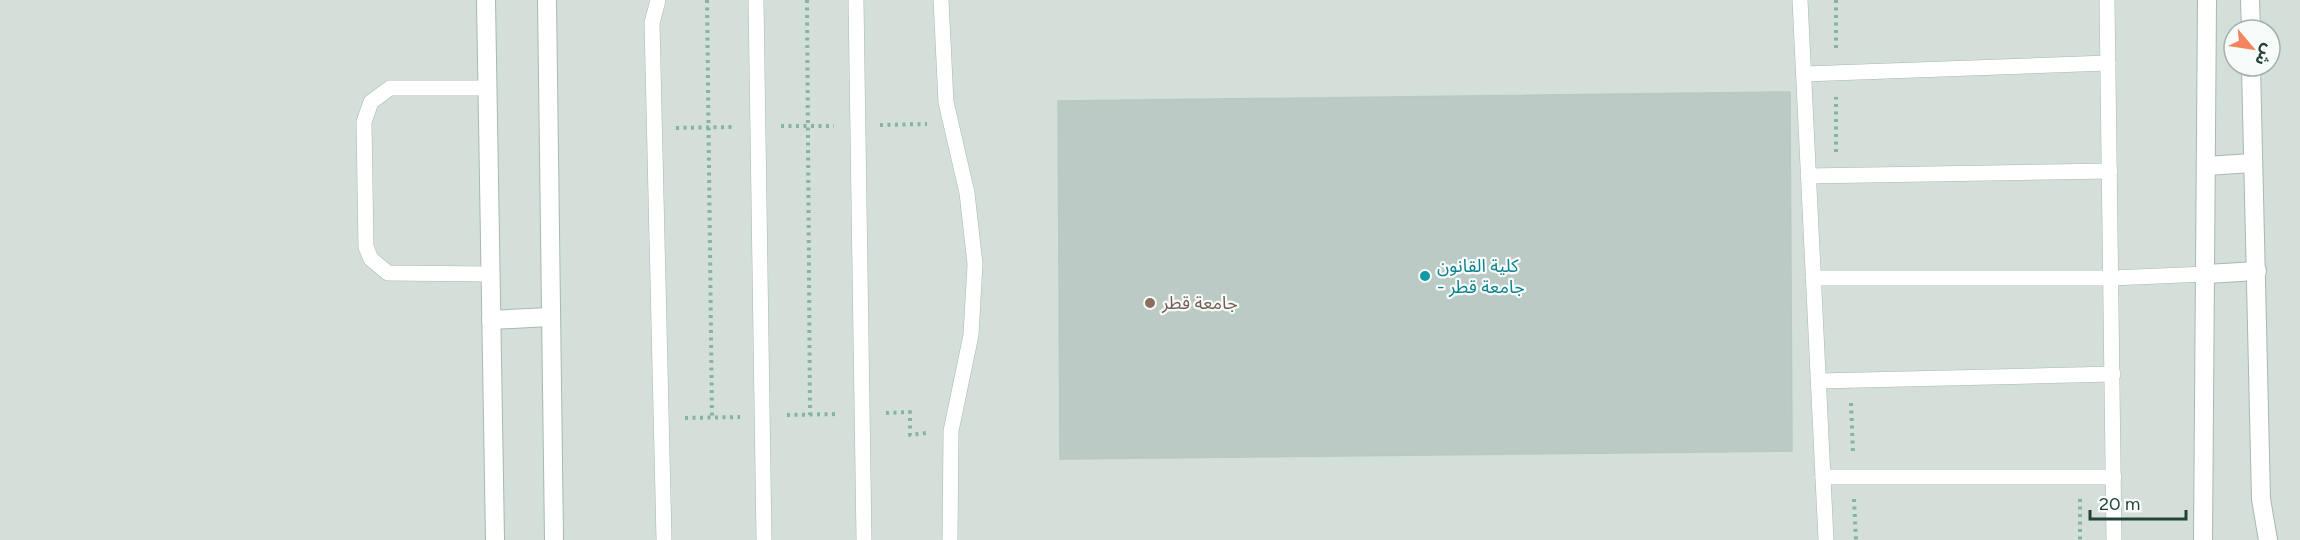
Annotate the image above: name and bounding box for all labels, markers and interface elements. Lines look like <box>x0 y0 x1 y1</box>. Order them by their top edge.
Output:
north arrow <box>2222 18 2282 78</box>
text: ش <box>2251 41 2278 69</box>
place label: كلية القانون - جامعة قطر <box>1437 255 1525 298</box>
marker: كلية القانون - جامعة قطر <box>1418 269 1432 283</box>
place label: جامعة قطر <box>1161 292 1238 314</box>
marker: جامعة قطر <box>1143 296 1157 310</box>
scale bar <box>2090 483 2186 521</box>
text: 20 m <box>2099 493 2140 515</box>

